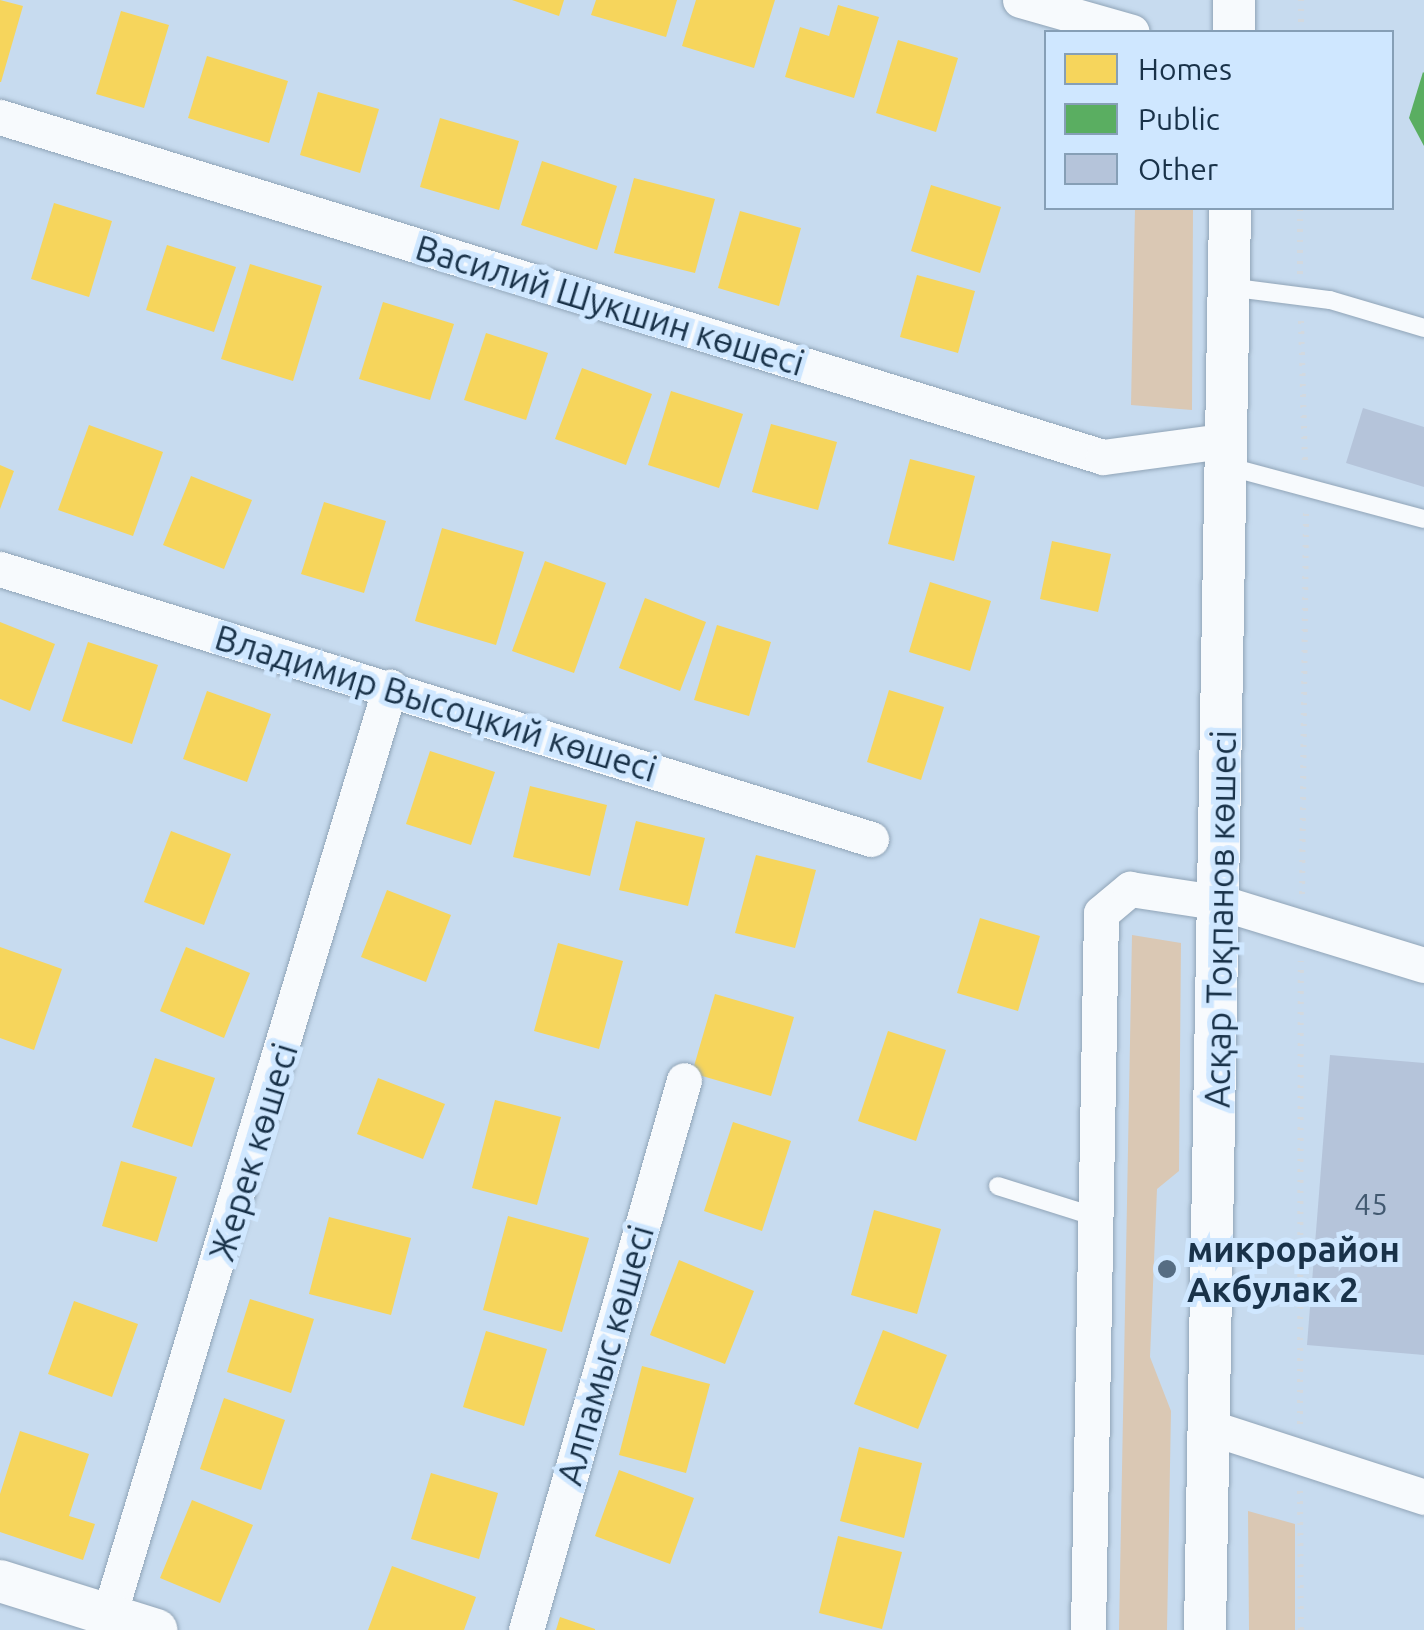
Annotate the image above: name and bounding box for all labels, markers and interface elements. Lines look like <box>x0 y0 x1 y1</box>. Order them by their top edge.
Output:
legend <box>1044 30 1394 210</box>
text: Homes <box>1138 52 1232 86</box>
text: Public <box>1138 102 1220 136</box>
text: Other <box>1138 152 1218 186</box>
street label: Василий Шукшин көшесі <box>411 226 809 384</box>
street label: Владимир Высоцкий көшесі <box>210 616 662 790</box>
street label: Асқар Тоқпанов көшесі <box>1196 730 1244 1108</box>
street label: Жерек көшесі <box>200 1038 306 1266</box>
house number: 45 <box>1354 1186 1388 1222</box>
street label: Алпамыс көшесі <box>548 1220 662 1490</box>
place label: микрорайон Акбулак 2 <box>1187 1228 1400 1310</box>
marker: микрорайон Акбулак 2 <box>1156 1258 1178 1280</box>

